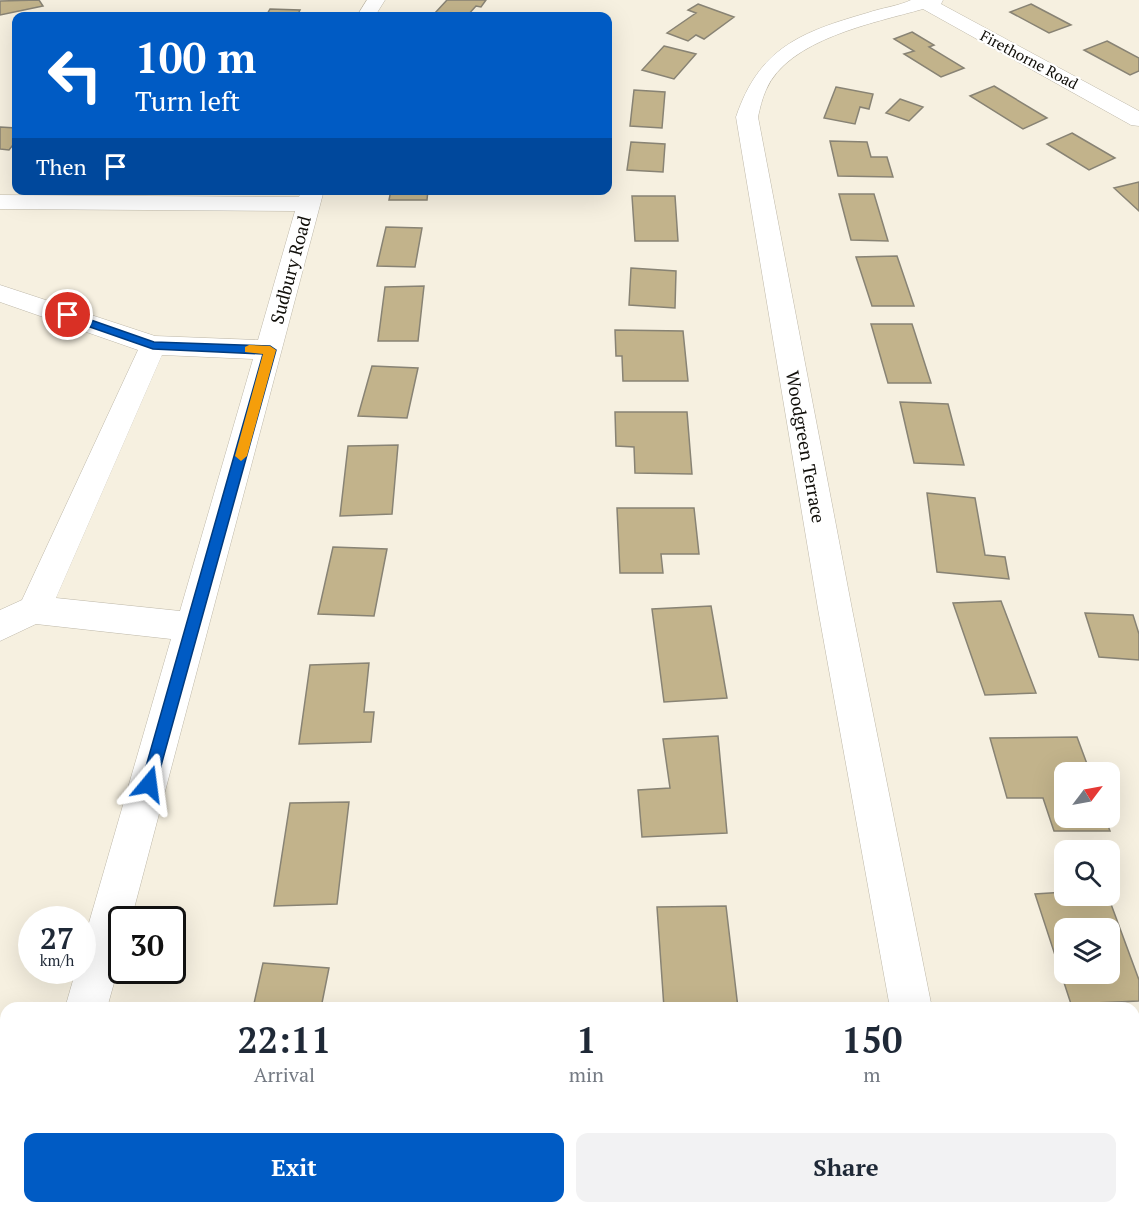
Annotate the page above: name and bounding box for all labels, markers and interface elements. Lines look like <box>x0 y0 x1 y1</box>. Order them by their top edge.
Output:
street label: Firethorne Road <box>977 25 1082 93</box>
text: 100 m <box>135 29 256 85</box>
icon: left <box>36 36 114 114</box>
text: Turn left <box>135 83 240 119</box>
icon: arrive <box>99 150 132 183</box>
text: Then <box>36 152 87 181</box>
street label: Sudbury Road <box>264 213 316 326</box>
pin <box>42 289 93 340</box>
icon: arrive <box>51 298 84 331</box>
street label: Woodgreen Terrace <box>781 369 831 525</box>
position arrow <box>117 752 181 816</box>
north arrow <box>1054 762 1120 828</box>
map controls <box>1054 762 1120 984</box>
button: search <box>1054 840 1120 906</box>
speed limit sign: 30 <box>108 906 186 984</box>
text: 27 <box>40 918 74 958</box>
button: layers <box>1054 918 1120 984</box>
text: km/h <box>40 950 74 970</box>
text: 22:11 <box>238 1016 331 1063</box>
text: 1 <box>576 1016 597 1063</box>
text: 150 <box>841 1016 902 1063</box>
text: Arrival <box>254 1061 315 1088</box>
text: min <box>569 1061 604 1088</box>
text: m <box>863 1061 881 1088</box>
button: Exit <box>24 1133 564 1202</box>
button: Share <box>576 1133 1116 1202</box>

